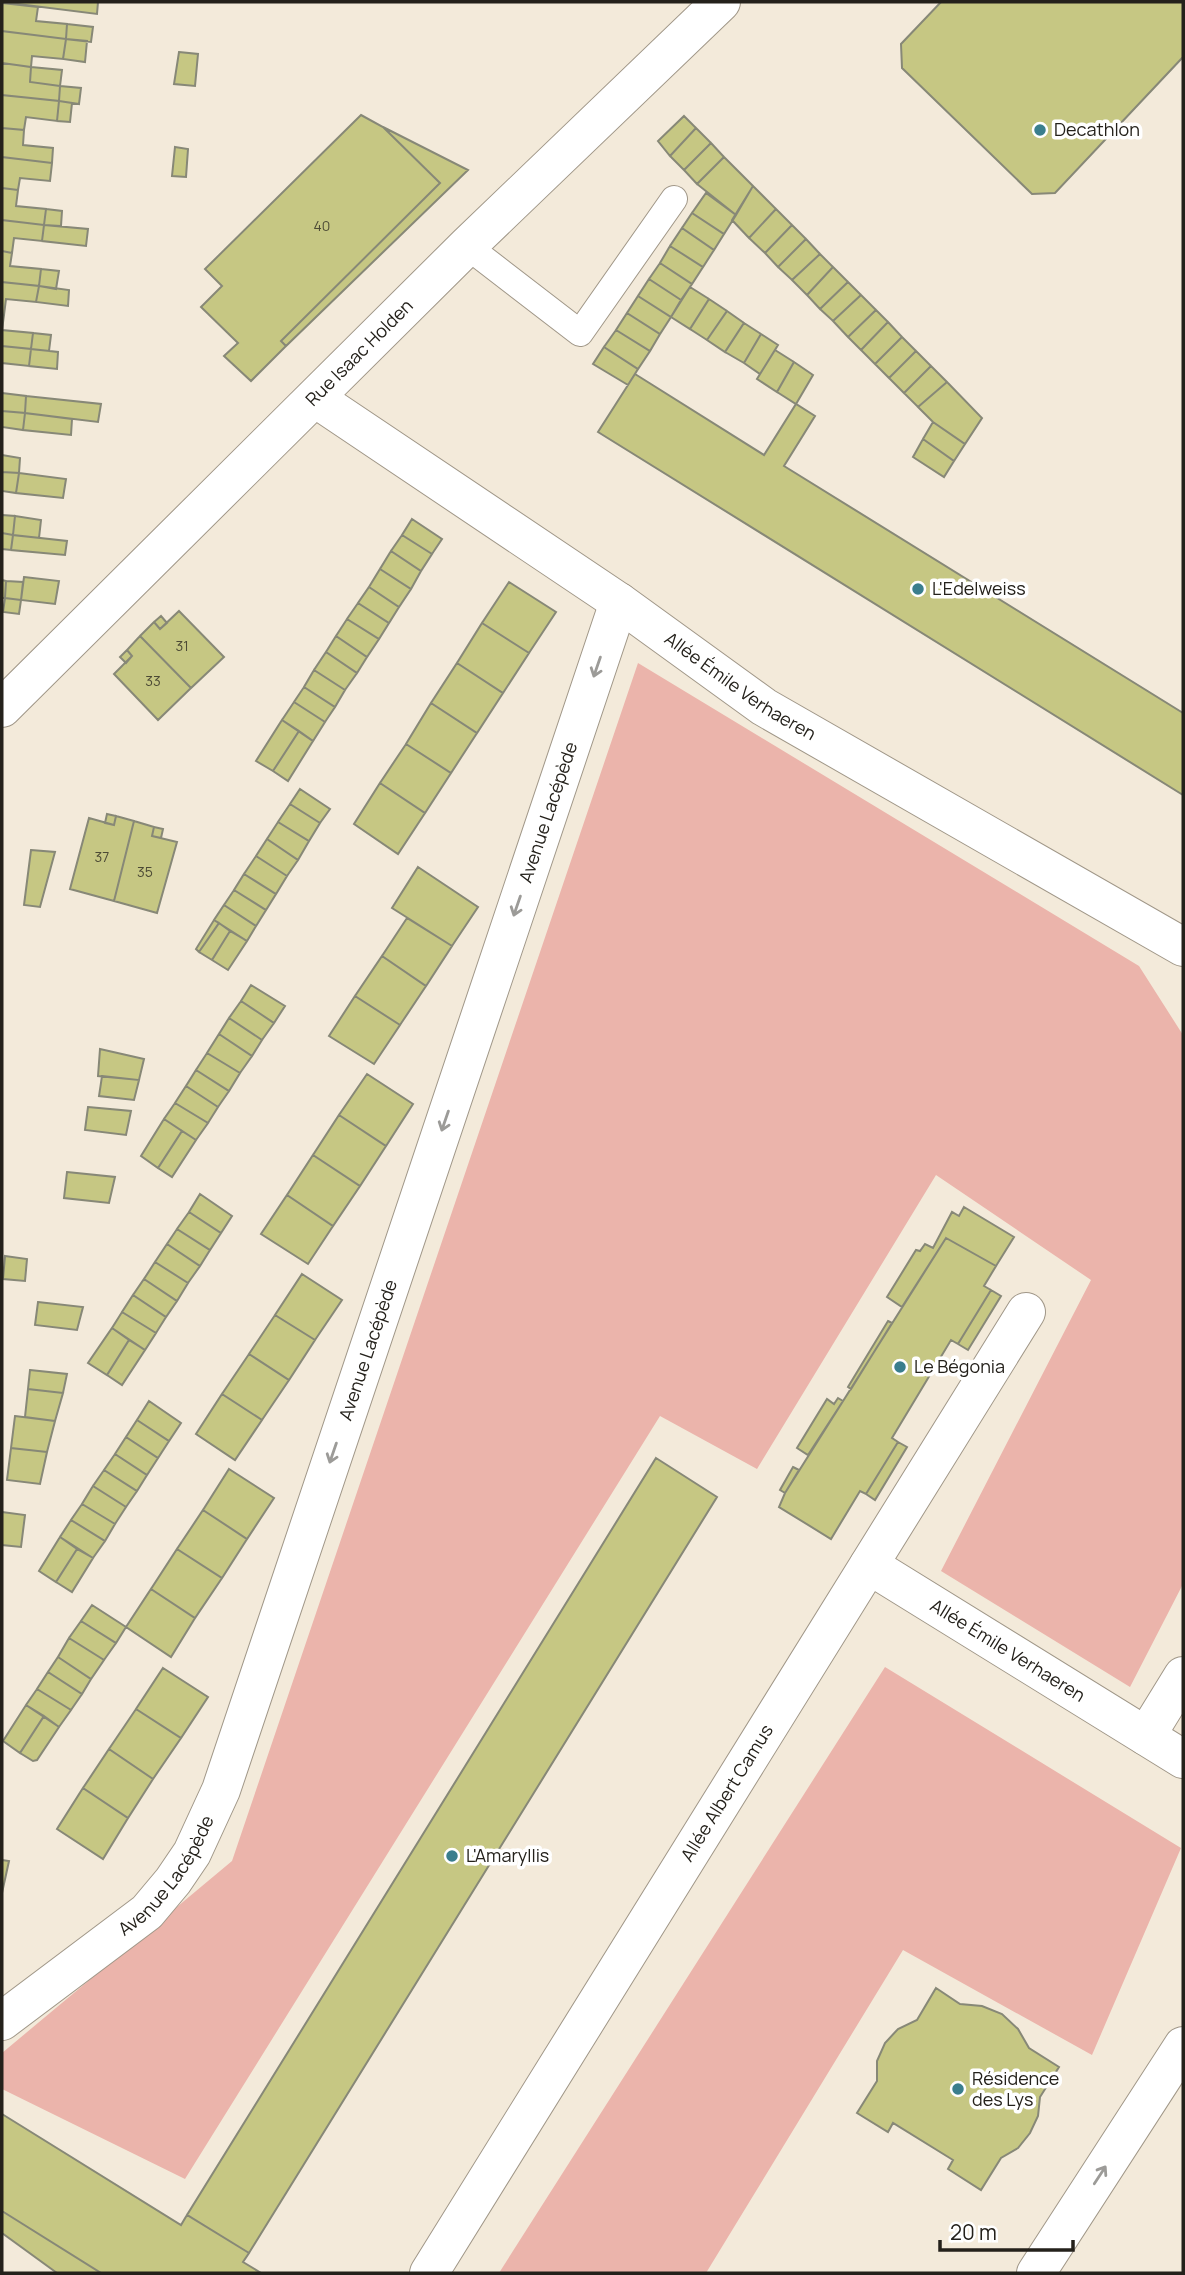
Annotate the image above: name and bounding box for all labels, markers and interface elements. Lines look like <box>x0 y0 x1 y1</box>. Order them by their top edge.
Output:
place label: Decathlon <box>1054 117 1140 141</box>
marker: Decathlon <box>1032 122 1048 138</box>
house number: 40 <box>314 216 330 235</box>
street label: Rue Isaac Holden <box>300 293 418 411</box>
place label: L'Edelweiss <box>932 576 1026 600</box>
marker: L'Edelweiss <box>910 581 926 597</box>
street label: Allée Émile Verhaeren <box>660 626 821 745</box>
house number: 31 <box>175 636 189 655</box>
one-way arrow <box>590 655 602 677</box>
house number: 33 <box>145 671 161 690</box>
street label: Avenue Lacépède <box>513 739 582 886</box>
house number: 37 <box>95 847 109 866</box>
house number: 35 <box>137 862 153 881</box>
one-way arrow <box>510 894 522 916</box>
one-way arrow <box>438 1110 450 1132</box>
street label: Avenue Lacépède <box>333 1276 402 1423</box>
place label: Le Bégonia <box>914 1354 1005 1378</box>
marker: Le Bégonia <box>892 1359 908 1375</box>
one-way arrow <box>326 1442 339 1464</box>
street label: Allée Émile Verhaeren <box>926 1593 1090 1707</box>
street label: Allée Albert Camus <box>675 1720 778 1866</box>
street label: Avenue Lacépède <box>113 1811 219 1941</box>
place label: L'Amaryllis <box>466 1843 549 1867</box>
marker: L'Amaryllis <box>444 1848 460 1864</box>
place label: Résidence des Lys <box>972 2066 1059 2111</box>
marker: Résidence des Lys <box>950 2081 966 2097</box>
one-way arrow <box>1092 2166 1107 2185</box>
scale bar <box>940 2208 1073 2252</box>
text: 20 m <box>950 2218 997 2246</box>

